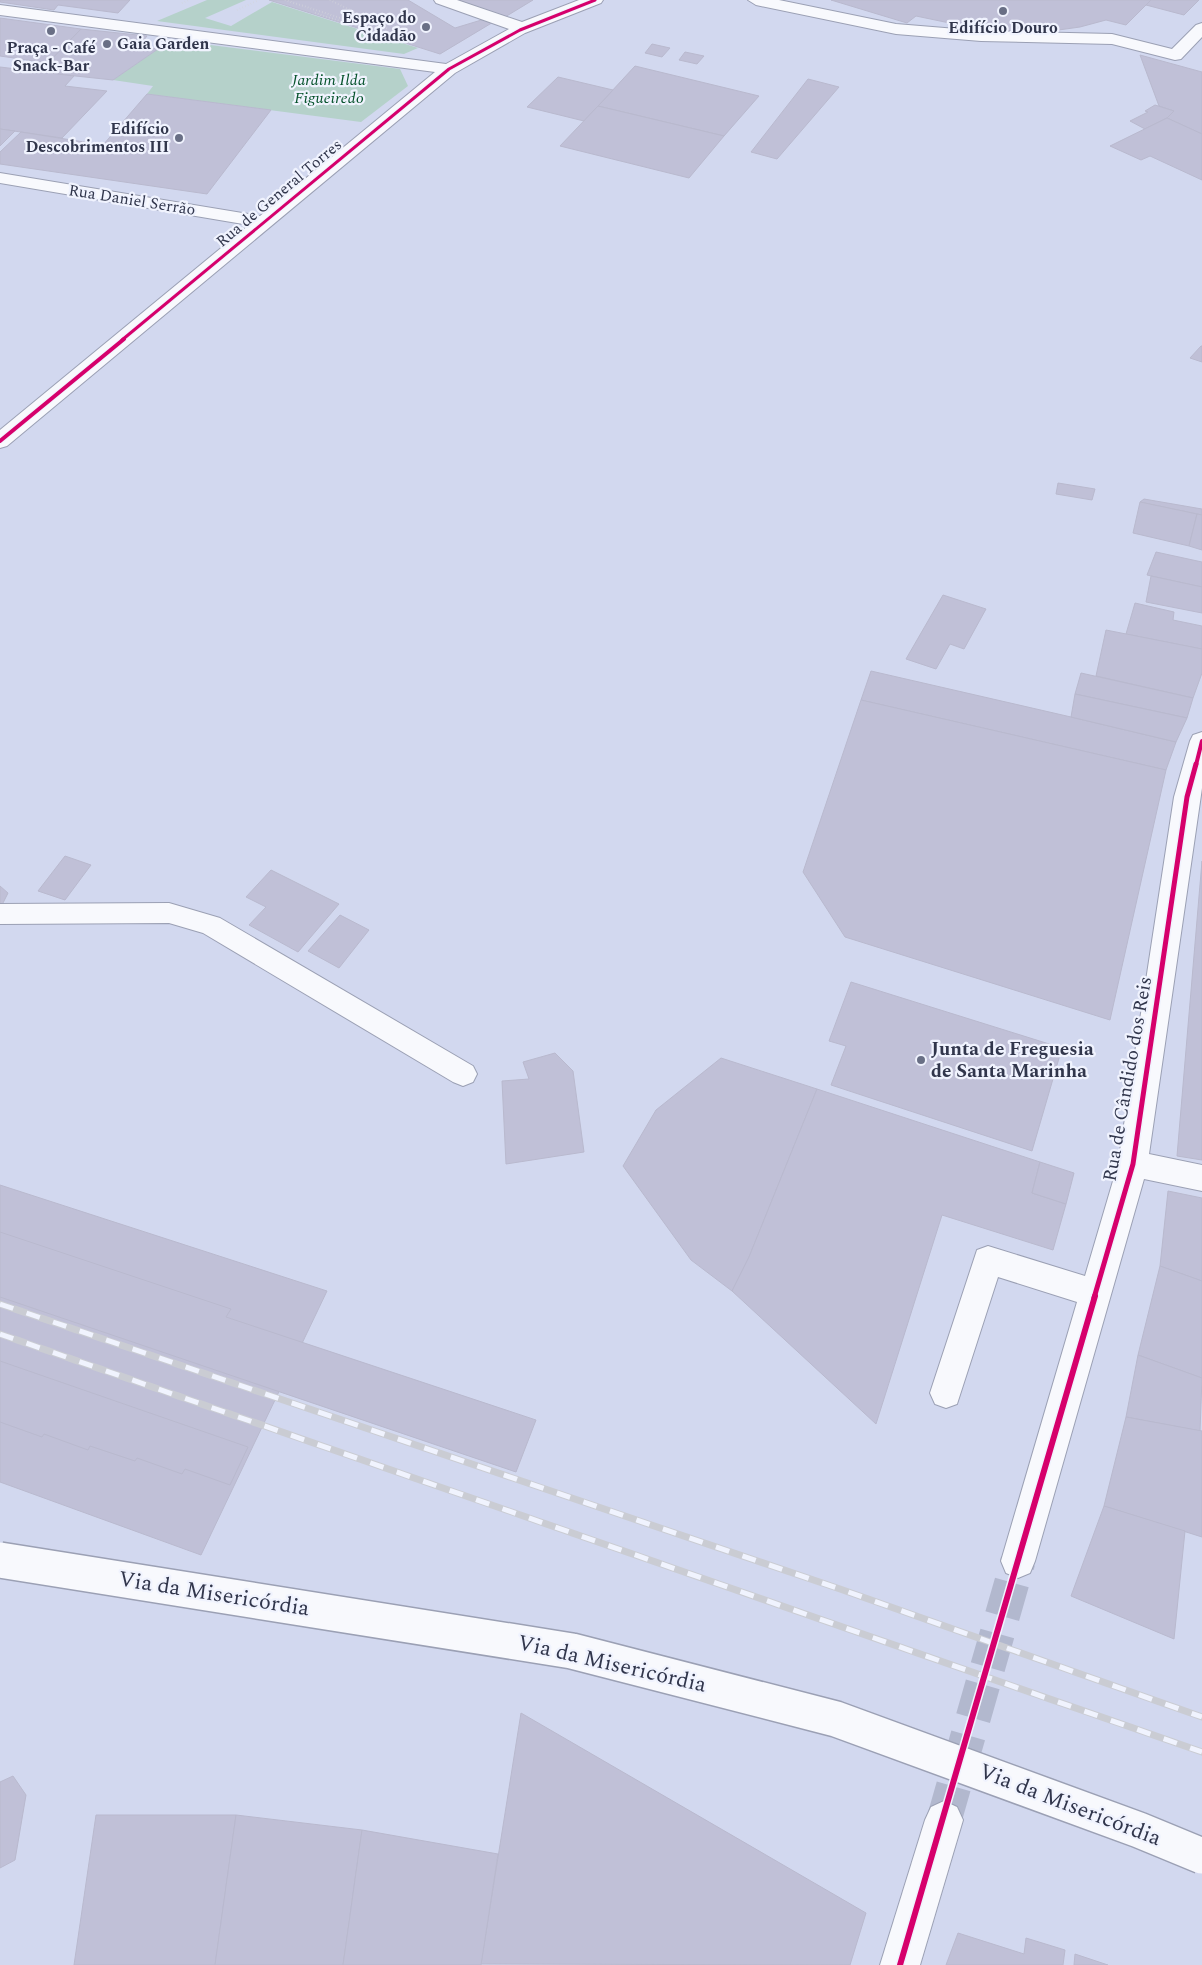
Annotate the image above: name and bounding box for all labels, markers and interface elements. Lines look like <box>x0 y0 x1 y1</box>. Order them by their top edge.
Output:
marker: Edifício Douro <box>997 5 1009 17</box>
place label: Espaço do Cidadão <box>342 6 416 48</box>
place label: Edifício Douro <box>948 16 1058 40</box>
marker: Espaço do Cidadão <box>420 21 432 33</box>
marker: Praça - Café Snack-Bar <box>45 25 57 37</box>
place label: Gaia Garden <box>117 32 209 56</box>
place label: Praça - Café Snack-Bar <box>6 36 96 78</box>
marker: Gaia Garden <box>101 38 113 50</box>
park label: Jardim Ilda Figueiredo <box>291 68 366 110</box>
place label: Edifício Descobrimentos III <box>25 117 169 159</box>
marker: Edifício Descobrimentos III <box>173 132 185 144</box>
street label: Rua de General Torres <box>211 133 347 253</box>
street label: Rua Daniel Serrão <box>67 178 197 222</box>
street label: Rua de Cândido dos Reis <box>1096 974 1160 1184</box>
place label: Junta de Freguesia de Santa Marinha <box>931 1035 1094 1086</box>
marker: Junta de Freguesia de Santa Marinha <box>915 1054 927 1066</box>
street label: Via da Misericórdia <box>116 1563 312 1625</box>
street label: Via da Misericórdia <box>514 1626 710 1702</box>
street label: Via da Misericórdia <box>974 1755 1166 1855</box>

